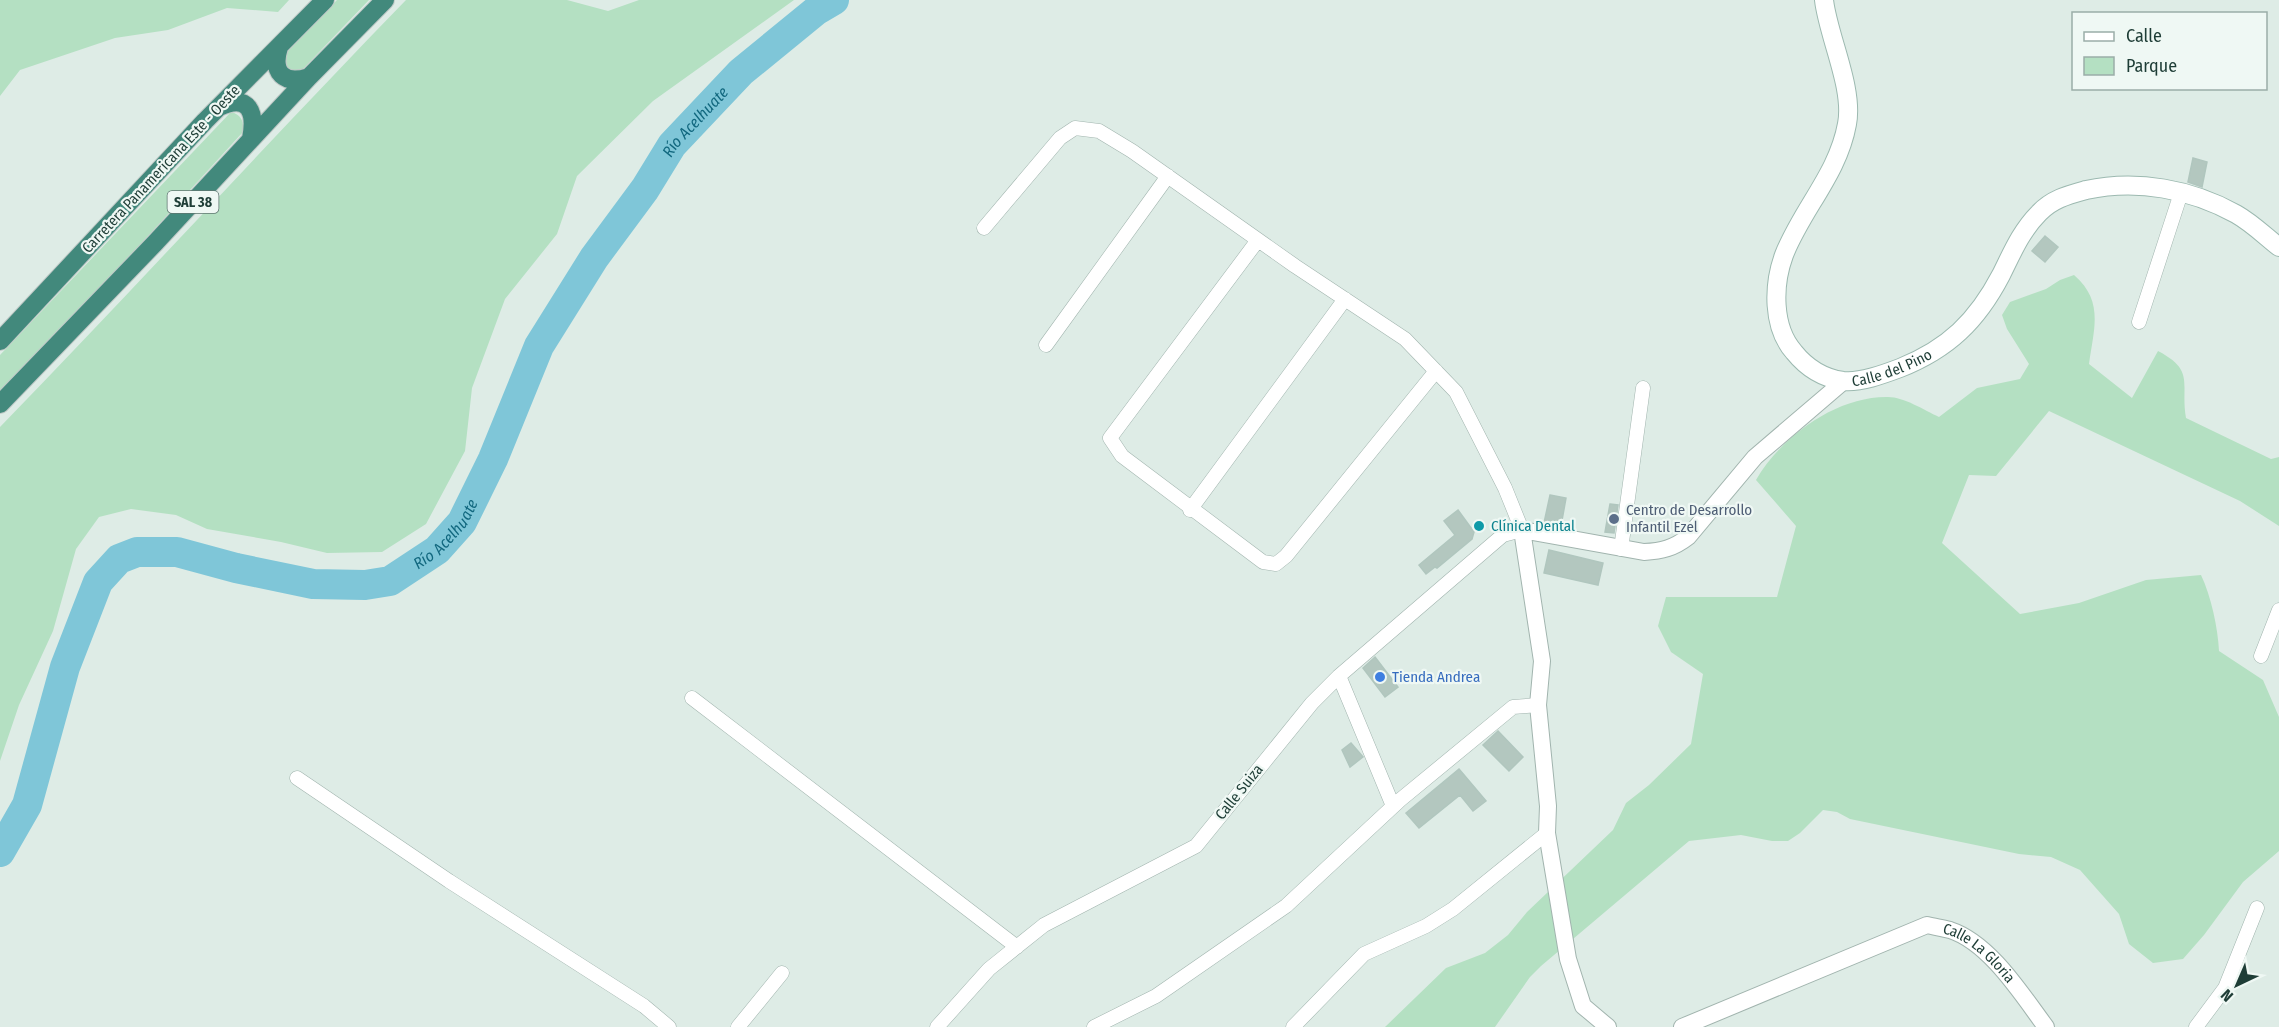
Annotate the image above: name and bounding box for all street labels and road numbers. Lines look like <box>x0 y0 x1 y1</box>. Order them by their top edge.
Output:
street label: Carretera Panamericana Este - Oeste <box>78 81 244 257</box>
road number: SAL 38 <box>168 191 218 213</box>
street label: Calle del Pino <box>1851 345 1935 390</box>
street label: Calle Suiza <box>1211 761 1267 823</box>
street label: Calle La Gloria <box>1941 920 2019 986</box>

